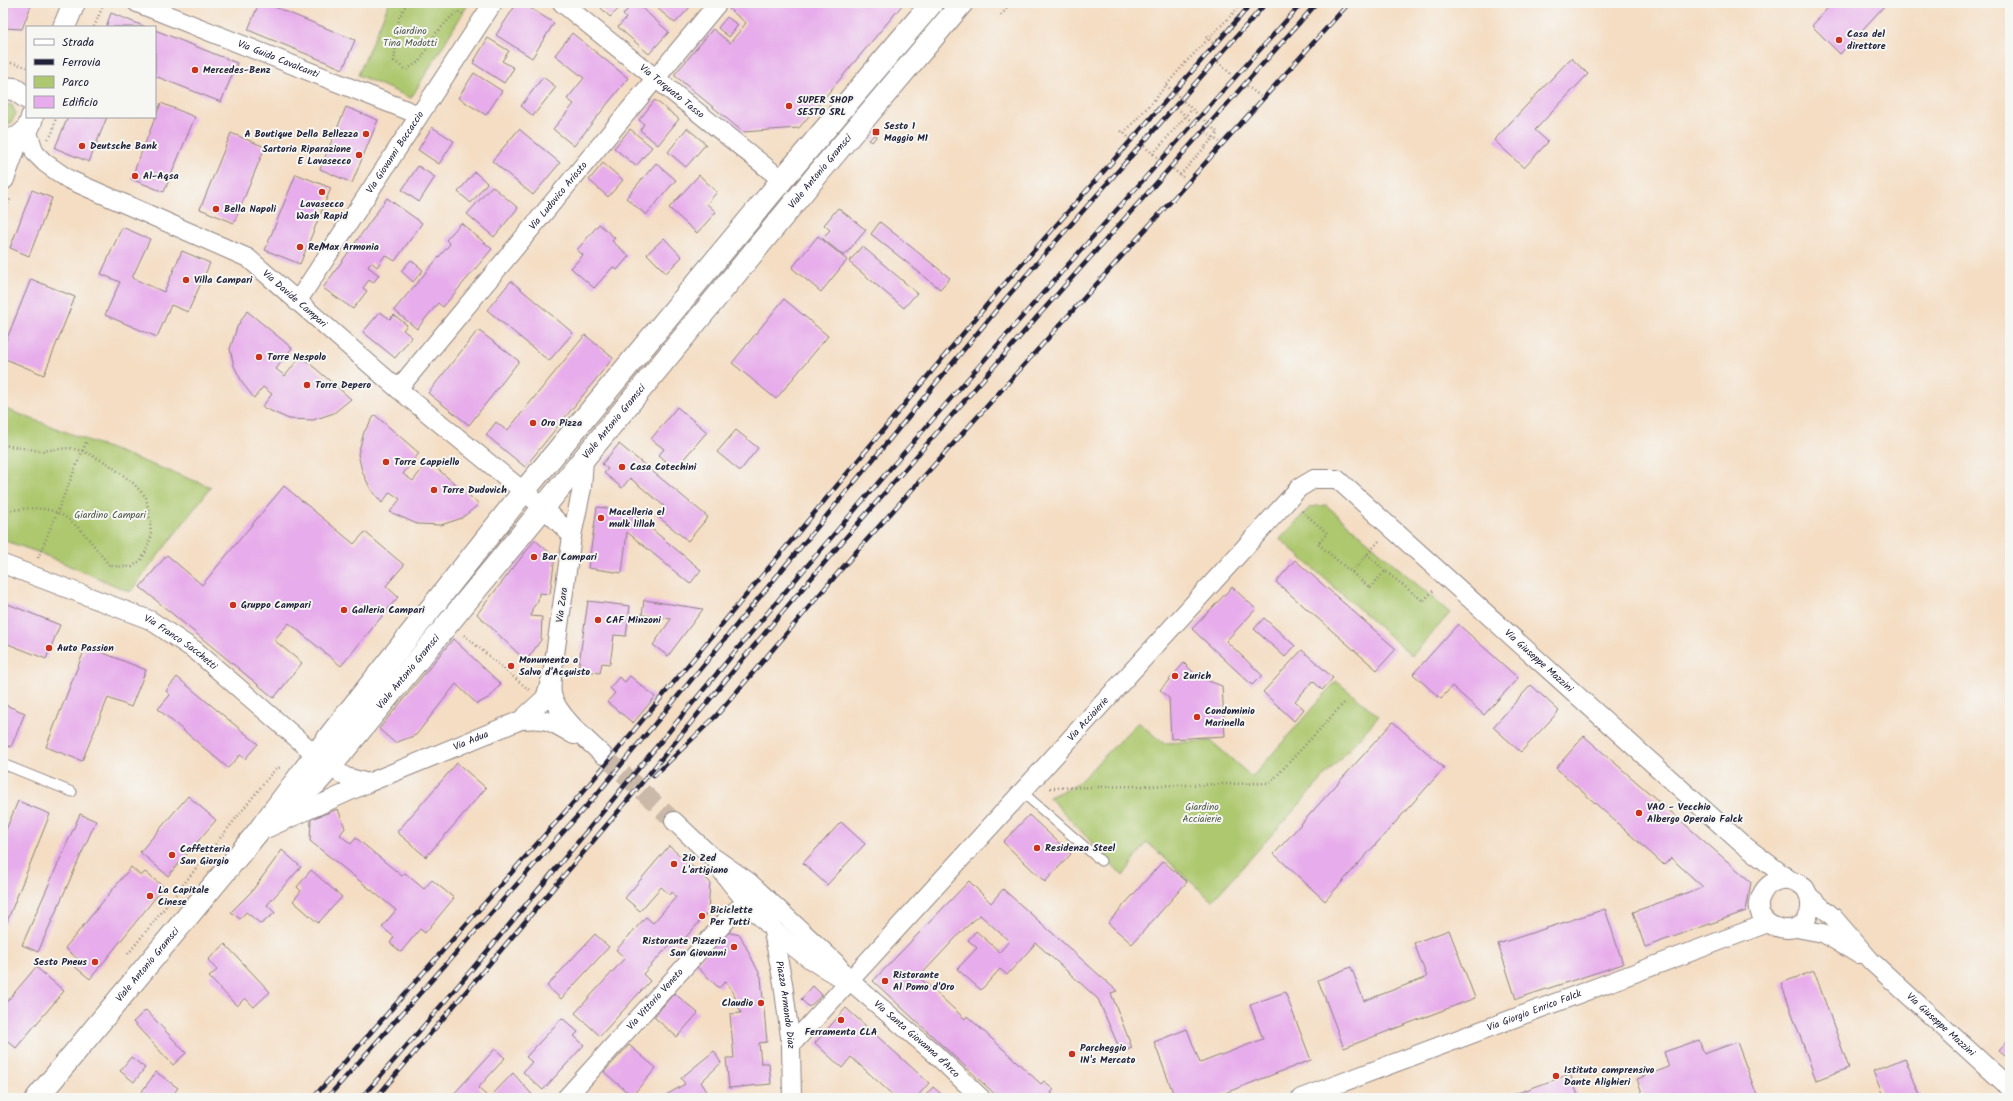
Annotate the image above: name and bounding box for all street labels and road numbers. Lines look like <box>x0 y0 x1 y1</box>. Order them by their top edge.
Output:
street label: Via Guido Cavalcanti <box>235 36 322 83</box>
street label: Via Torquato Tasso <box>636 60 708 123</box>
street label: Via Giovanni Boccaccio <box>362 107 428 197</box>
street label: Viale Antonio Gramsci <box>784 130 856 212</box>
street label: Via Ludovico Ariosto <box>525 158 592 234</box>
street label: Via Davide Campari <box>259 266 331 332</box>
street label: Viale Antonio Gramsci <box>578 380 650 463</box>
street label: Via Zara <box>552 586 572 624</box>
street label: Via Franco Sacchetti <box>142 610 221 674</box>
street label: Via Giuseppe Mazzini <box>1501 625 1577 697</box>
street label: Viale Antonio Gramsci <box>373 631 444 713</box>
street label: Via Acciaierie <box>1064 693 1113 745</box>
street label: Via Adua <box>451 726 491 755</box>
street label: Viale Antonio Gramsci <box>112 924 184 1006</box>
street label: Piazza Armando Diaz <box>771 959 799 1050</box>
street label: Via Vittorio Veneto <box>623 964 688 1034</box>
street label: Via Giorgio Enrico Falck <box>1485 985 1584 1036</box>
street label: Via Giuseppe Mazzini <box>1903 989 1979 1061</box>
street label: Via Santa Giovanna d'Arco <box>870 996 964 1082</box>

